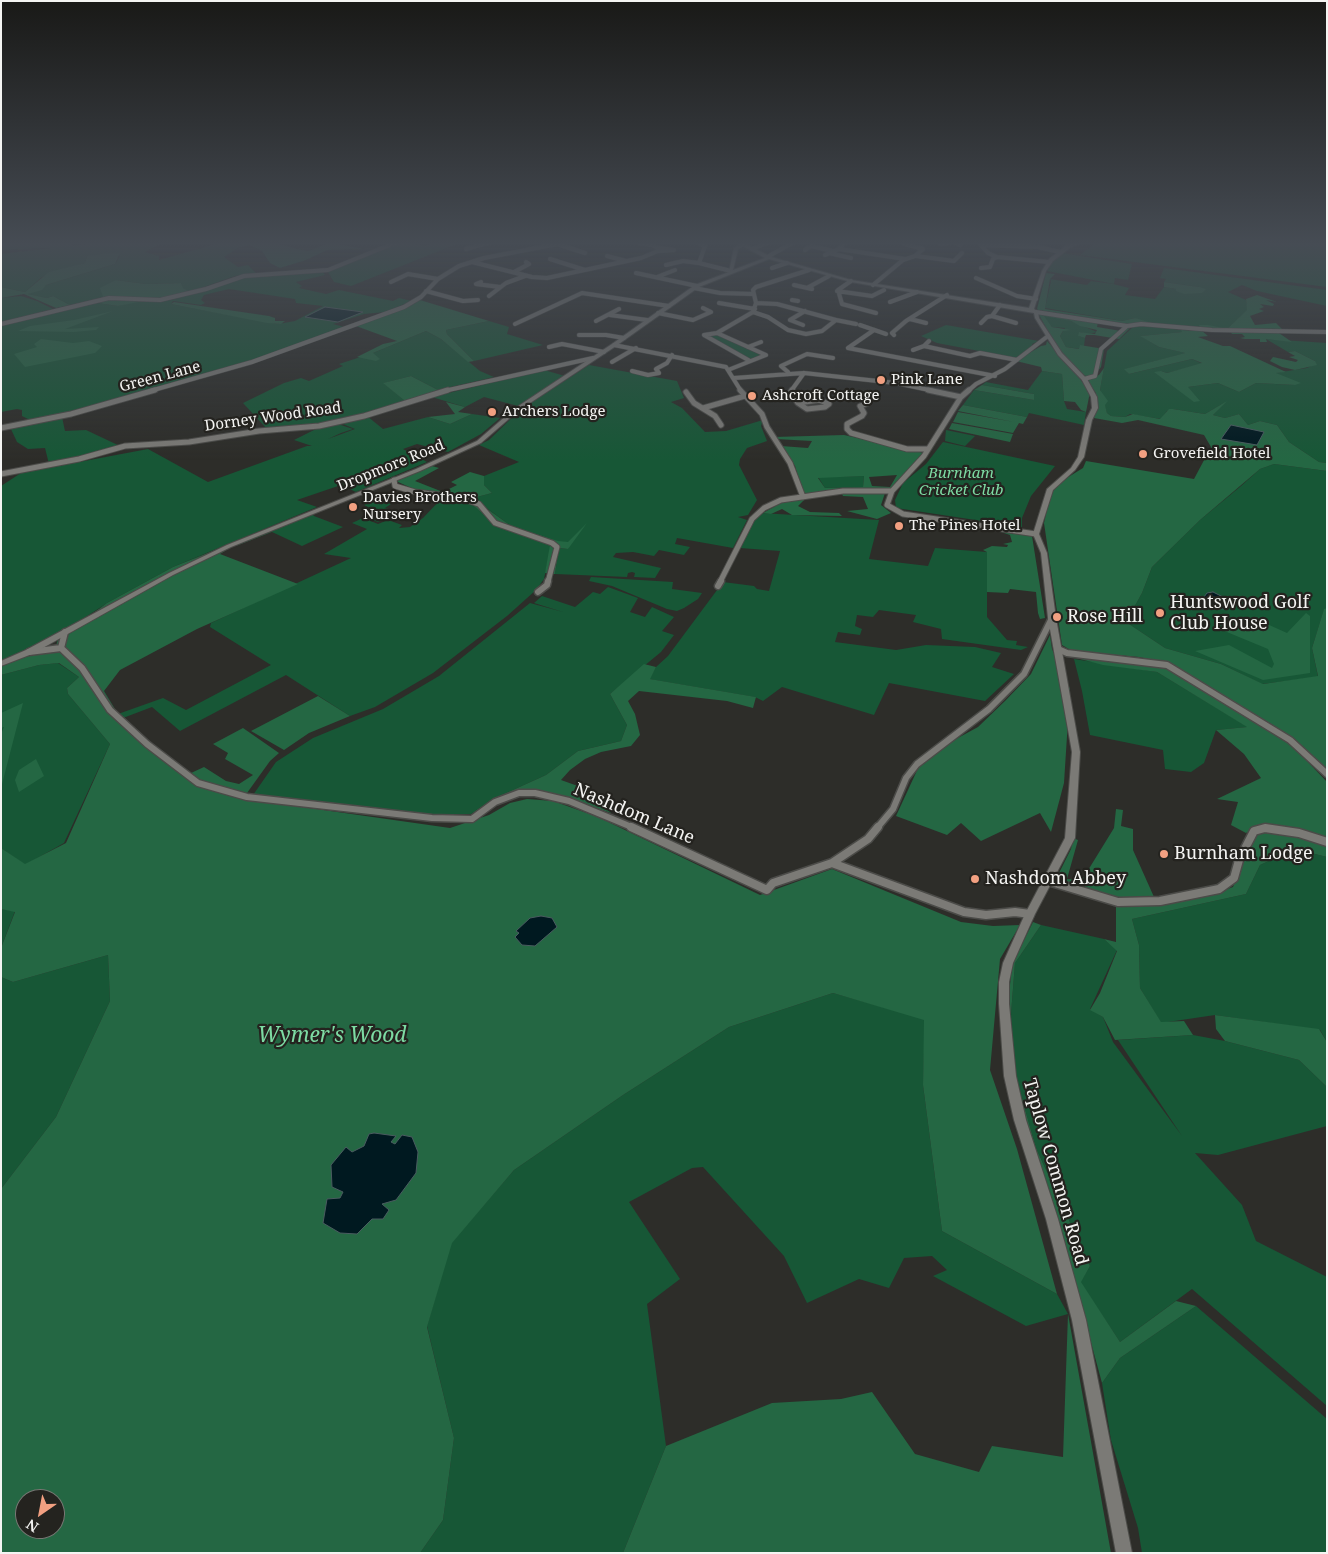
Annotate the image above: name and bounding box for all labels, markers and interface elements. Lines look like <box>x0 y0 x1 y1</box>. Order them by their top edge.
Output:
street label: Green Lane <box>118 358 202 396</box>
place label: Pink Lane <box>891 371 963 389</box>
marker: Pink Lane <box>875 374 887 386</box>
place label: Ashcroft Cottage <box>762 387 880 405</box>
marker: Ashcroft Cottage <box>746 390 758 402</box>
street label: Dorney Wood Road <box>203 398 343 436</box>
place label: Archers Lodge <box>502 403 606 421</box>
marker: Archers Lodge <box>486 406 498 418</box>
street label: Dropmore Road <box>335 436 447 496</box>
place label: Grovefield Hotel <box>1153 445 1270 463</box>
marker: Grovefield Hotel <box>1137 448 1149 460</box>
park label: Burnham Cricket Club <box>919 465 1003 500</box>
place label: Davies Brothers Nursery <box>363 489 477 524</box>
marker: Davies Brothers Nursery <box>347 501 359 513</box>
place label: The Pines Hotel <box>909 517 1020 535</box>
marker: The Pines Hotel <box>893 520 905 532</box>
place label: Huntswood Golf Club House <box>1170 592 1309 634</box>
place label: Rose Hill <box>1067 606 1143 628</box>
marker: Huntswood Golf Club House <box>1154 607 1166 619</box>
marker: Rose Hill <box>1051 611 1063 623</box>
street label: Nashdom Lane <box>570 779 698 849</box>
place label: Burnham Lodge <box>1174 843 1313 865</box>
marker: Burnham Lodge <box>1158 848 1170 860</box>
place label: Nashdom Abbey <box>985 868 1126 890</box>
marker: Nashdom Abbey <box>969 873 981 885</box>
park label: Wymer's Wood <box>258 1023 406 1049</box>
street label: Taplow Common Road <box>1018 1076 1092 1268</box>
north arrow <box>15 1489 65 1539</box>
text: N <box>22 1515 42 1537</box>

